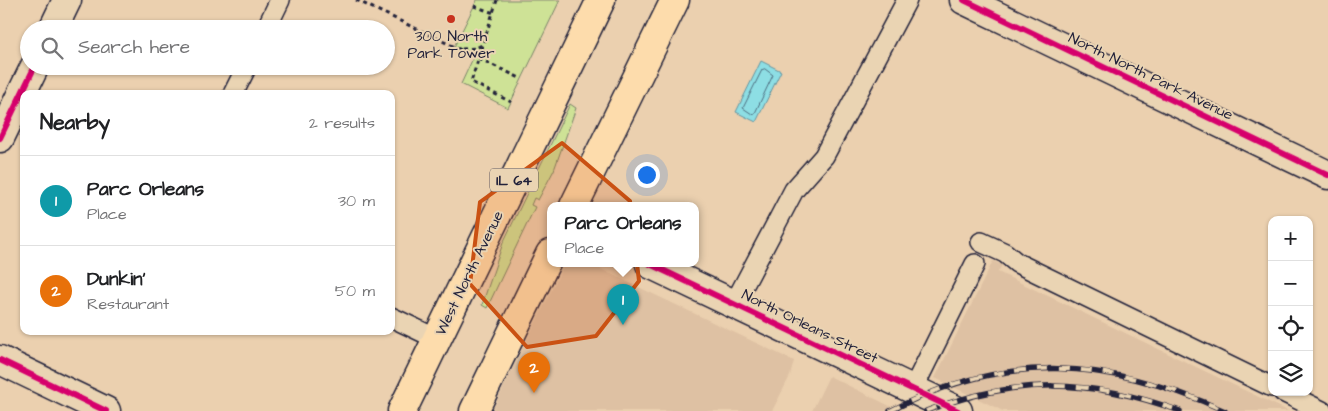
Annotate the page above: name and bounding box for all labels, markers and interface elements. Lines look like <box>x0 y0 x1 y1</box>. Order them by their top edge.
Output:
marker: 300 North Park Tower <box>445 13 457 25</box>
search box <box>20 20 395 75</box>
place label: 300 North Park Tower <box>408 26 495 64</box>
street label: North North Park Avenue <box>1065 27 1237 125</box>
icon: search <box>38 34 66 62</box>
text: Search here <box>78 34 190 61</box>
text: Nearby <box>40 108 110 137</box>
text: 2 results <box>309 112 375 134</box>
your location <box>634 162 660 188</box>
road number: IL 64 <box>490 168 538 192</box>
text: Parc Orleans <box>87 176 204 203</box>
text: 1 <box>55 190 57 212</box>
text: 30 m <box>338 190 375 212</box>
popup <box>547 202 699 267</box>
text: Place <box>87 203 127 225</box>
street label: West North Avenue <box>430 207 509 339</box>
text: Parc Orleans <box>564 210 682 237</box>
map controls <box>1268 216 1313 396</box>
button: + <box>1268 216 1313 261</box>
text: Place <box>564 237 604 259</box>
button: − <box>1268 261 1313 306</box>
text: Dunkin' <box>87 266 146 293</box>
text: 2 <box>51 280 61 302</box>
text: 50 m <box>335 280 375 302</box>
pin: 1 <box>607 284 639 325</box>
street label: North Orleans Street <box>738 284 882 369</box>
text: Restaurant <box>87 293 169 315</box>
button: locate <box>1268 306 1313 351</box>
button: layers <box>1268 351 1313 396</box>
pin: 2 <box>518 352 550 393</box>

